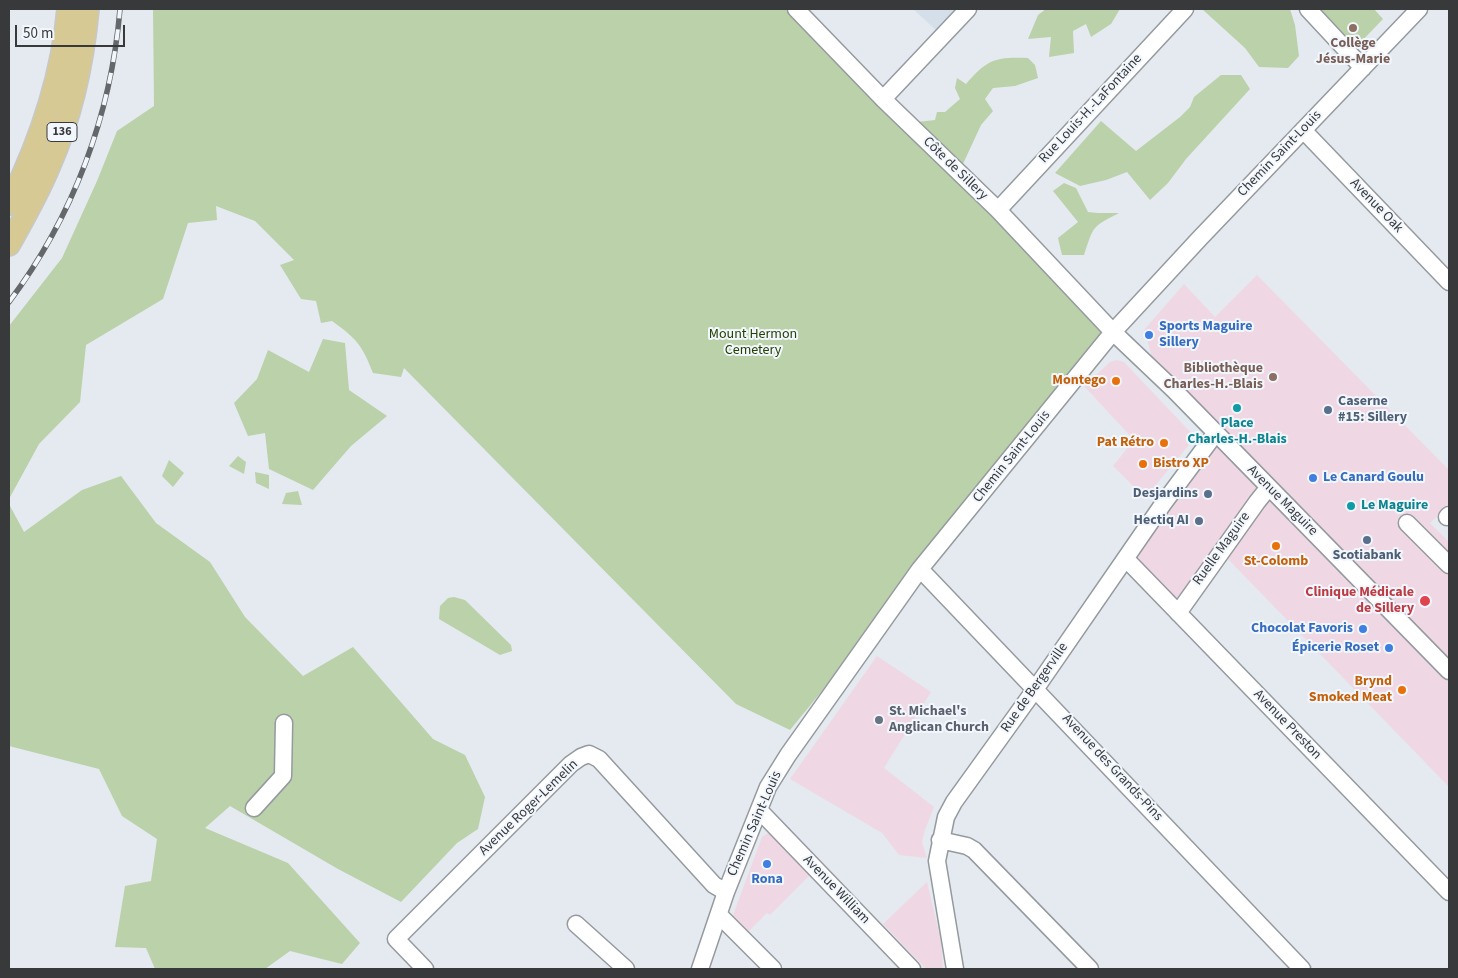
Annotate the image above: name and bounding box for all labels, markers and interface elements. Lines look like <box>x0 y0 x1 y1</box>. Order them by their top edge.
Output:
scale bar <box>18 15 128 47</box>
marker: Collège Jésus-Marie <box>1347 22 1359 34</box>
text: 50 m <box>23 23 53 44</box>
place label: Collège Jésus-Marie <box>1316 36 1390 68</box>
street label: Rue Louis-H.-LaFontaine <box>1036 51 1146 167</box>
street label: Chemin Saint-Louis <box>1235 107 1325 201</box>
road number: 136 <box>47 122 77 142</box>
street label: Côte de Sillery <box>919 134 991 204</box>
street label: Avenue Oak <box>1346 175 1406 237</box>
place label: Sports Maguire Sillery <box>1159 319 1252 352</box>
park label: Mount Hermon Cemetery <box>709 327 797 360</box>
marker: Sports Maguire Sillery <box>1143 329 1155 341</box>
place label: Bibliothèque Charles-H.-Blais <box>1163 361 1263 394</box>
marker: Bibliothèque Charles-H.-Blais <box>1267 371 1279 383</box>
place label: Montego <box>1052 373 1106 389</box>
marker: Montego <box>1110 375 1122 387</box>
place label: Caserne #15: Sillery <box>1338 394 1407 427</box>
marker: Place Charles-H.-Blais <box>1231 402 1243 414</box>
marker: Caserne #15: Sillery <box>1322 404 1334 416</box>
street label: Chemin Saint-Louis <box>970 408 1054 506</box>
place label: Place Charles-H.-Blais <box>1187 416 1287 448</box>
place label: Pat Rétro <box>1097 435 1154 451</box>
marker: Pat Rétro <box>1158 437 1170 449</box>
place label: Bistro XP <box>1153 456 1209 472</box>
marker: Bistro XP <box>1137 458 1149 470</box>
street label: Avenue Maguire <box>1243 462 1321 540</box>
place label: Le Canard Goulu <box>1323 470 1424 486</box>
marker: Le Canard Goulu <box>1307 472 1319 484</box>
place label: Desjardins <box>1133 486 1198 502</box>
marker: Desjardins <box>1202 488 1214 500</box>
place label: Le Maguire <box>1361 498 1428 514</box>
marker: Le Maguire <box>1345 500 1357 512</box>
street label: Ruelle Maguire <box>1190 509 1254 589</box>
place label: Hectiq AI <box>1134 513 1189 529</box>
marker: Hectiq AI <box>1193 515 1205 527</box>
marker: Scotiabank <box>1361 534 1373 546</box>
marker: St-Colomb <box>1270 540 1282 552</box>
place label: Scotiabank <box>1333 548 1401 564</box>
place label: St-Colomb <box>1244 554 1308 570</box>
place label: Clinique Médicale de Sillery <box>1305 585 1414 618</box>
marker: Clinique Médicale de Sillery <box>1418 594 1432 608</box>
place label: Chocolat Favoris <box>1251 621 1353 637</box>
marker: Chocolat Favoris <box>1357 623 1369 635</box>
street label: Rue de Bergerville <box>998 640 1072 736</box>
place label: Épicerie Roset <box>1292 640 1379 656</box>
marker: Épicerie Roset <box>1383 642 1395 654</box>
place label: Brynd Smoked Meat <box>1309 674 1392 706</box>
marker: Brynd Smoked Meat <box>1396 684 1408 696</box>
street label: Avenue Preston <box>1249 686 1325 764</box>
place label: St. Michael's Anglican Church <box>889 704 989 736</box>
street label: Avenue des Grands-Pins <box>1058 711 1166 825</box>
marker: St. Michael's Anglican Church <box>873 714 885 726</box>
street label: Avenue Roger-Lemelin <box>476 757 582 859</box>
street label: Chemin Saint-Louis <box>724 769 786 879</box>
street label: Avenue William <box>799 852 873 928</box>
marker: Rona <box>761 858 773 870</box>
place label: Rona <box>751 872 783 888</box>

